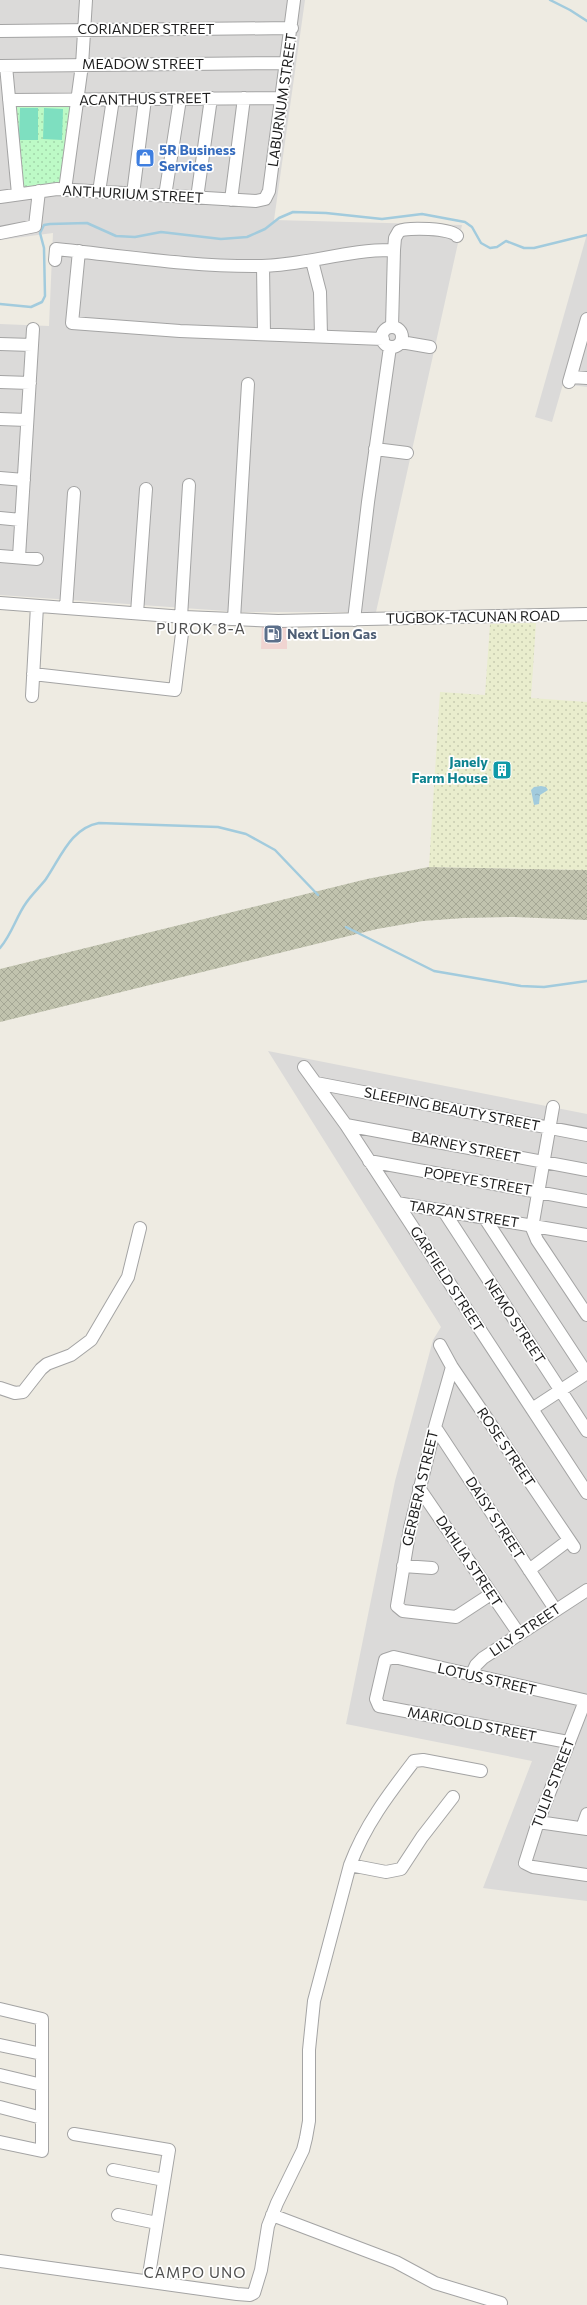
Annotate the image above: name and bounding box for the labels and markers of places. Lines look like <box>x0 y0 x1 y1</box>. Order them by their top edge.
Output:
place label: 5R Business Services <box>159 141 236 174</box>
shop icon: 5R Business Services <box>134 147 156 169</box>
fuel station icon: Next Lion Gas <box>262 623 284 645</box>
place label: Next Lion Gas <box>287 625 377 642</box>
place label: Janely Farm House <box>411 753 488 786</box>
building icon: Janely Farm House <box>491 759 513 781</box>

